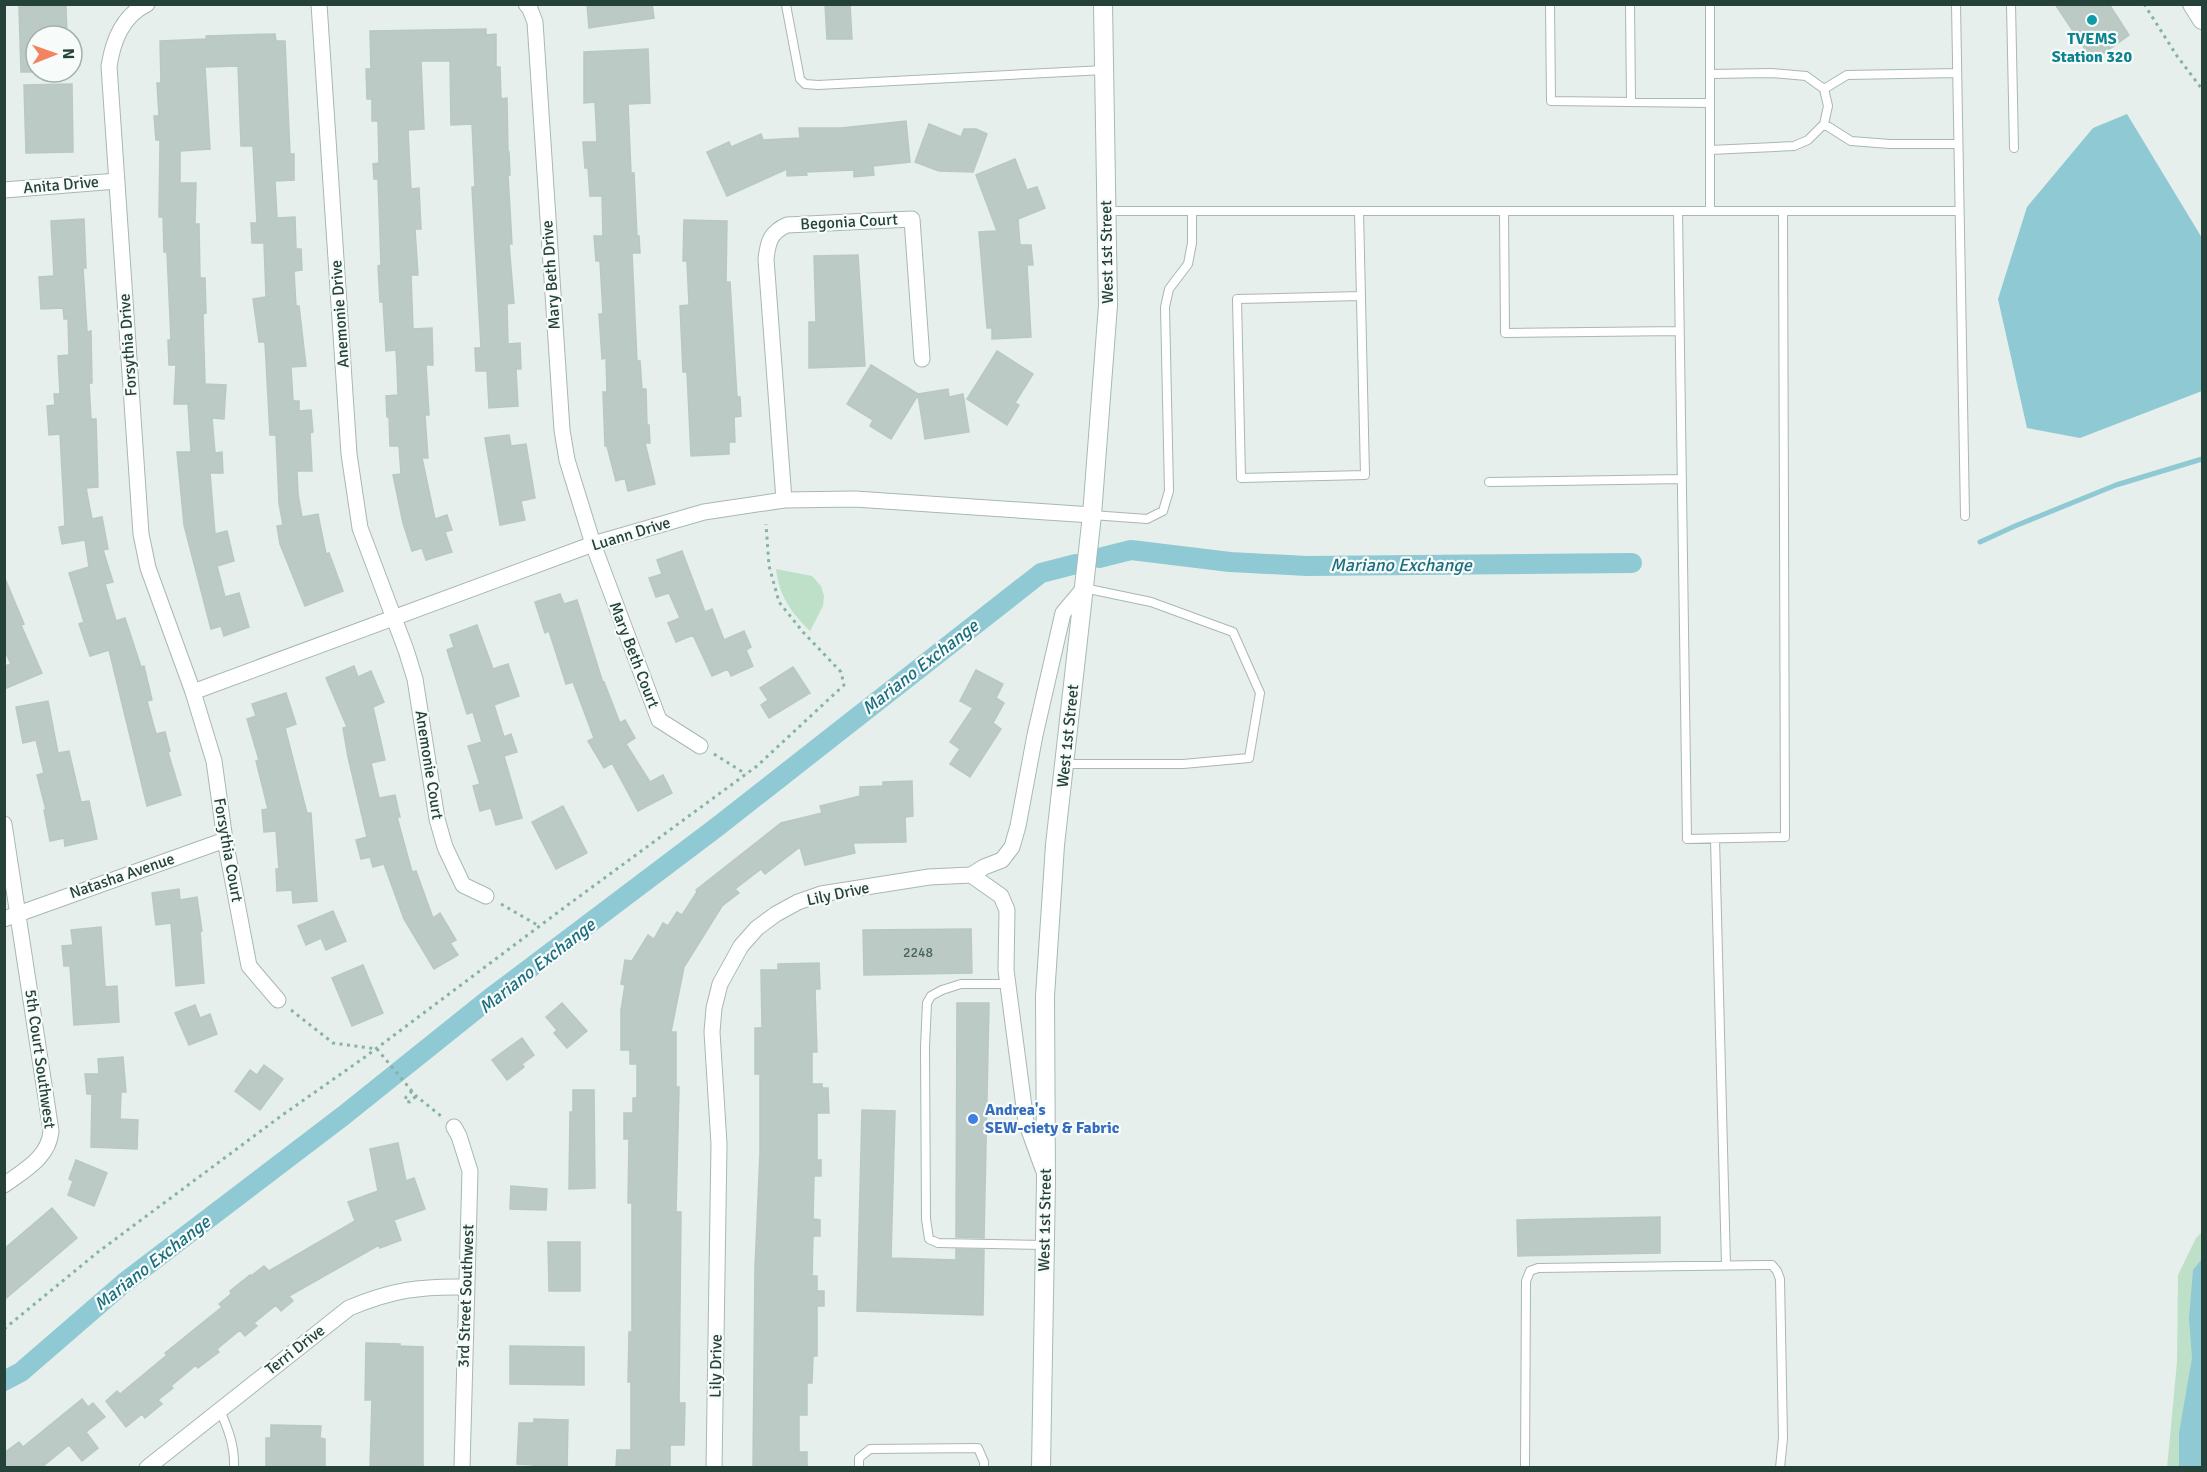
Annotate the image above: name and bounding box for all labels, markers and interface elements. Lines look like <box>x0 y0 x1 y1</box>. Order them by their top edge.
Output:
marker: TVEMS Station 320 <box>2085 13 2099 27</box>
north arrow <box>24 24 84 84</box>
place label: TVEMS Station 320 <box>2052 29 2133 67</box>
text: N <box>58 48 78 59</box>
street label: Anita Drive <box>22 172 100 198</box>
street label: West 1st Street <box>1096 200 1118 304</box>
street label: Begonia Court <box>800 209 899 235</box>
street label: Mary Beth Drive <box>537 220 565 330</box>
street label: Anemonie Drive <box>326 259 354 369</box>
street label: Forsythia Drive <box>114 293 142 397</box>
street label: Luann Drive <box>589 513 673 555</box>
water label: Mariano Exchange <box>1330 554 1473 576</box>
street label: Mary Beth Court <box>605 599 664 711</box>
water label: Mariano Exchange <box>857 614 983 719</box>
street label: West 1st Street <box>1053 683 1083 789</box>
street label: Anemonie Court <box>410 709 448 822</box>
street label: Forsythia Court <box>209 796 247 904</box>
street label: Natasha Avenue <box>67 849 177 903</box>
street label: Lily Drive <box>805 878 871 910</box>
water label: Mariano Exchange <box>474 913 600 1018</box>
house number: 2248 <box>903 944 933 961</box>
street label: 5th Court Southwest <box>20 988 60 1130</box>
place label: Andrea's SEW-ciety & Fabric <box>985 1100 1120 1138</box>
marker: Andrea's SEW-ciety & Fabric <box>966 1112 980 1126</box>
street label: West 1st Street <box>1034 1168 1056 1272</box>
water label: Mariano Exchange <box>89 1210 215 1315</box>
street label: 3rd Street Southwest <box>454 1224 479 1368</box>
street label: Terri Drive <box>261 1320 329 1380</box>
street label: Lily Drive <box>705 1334 727 1398</box>

